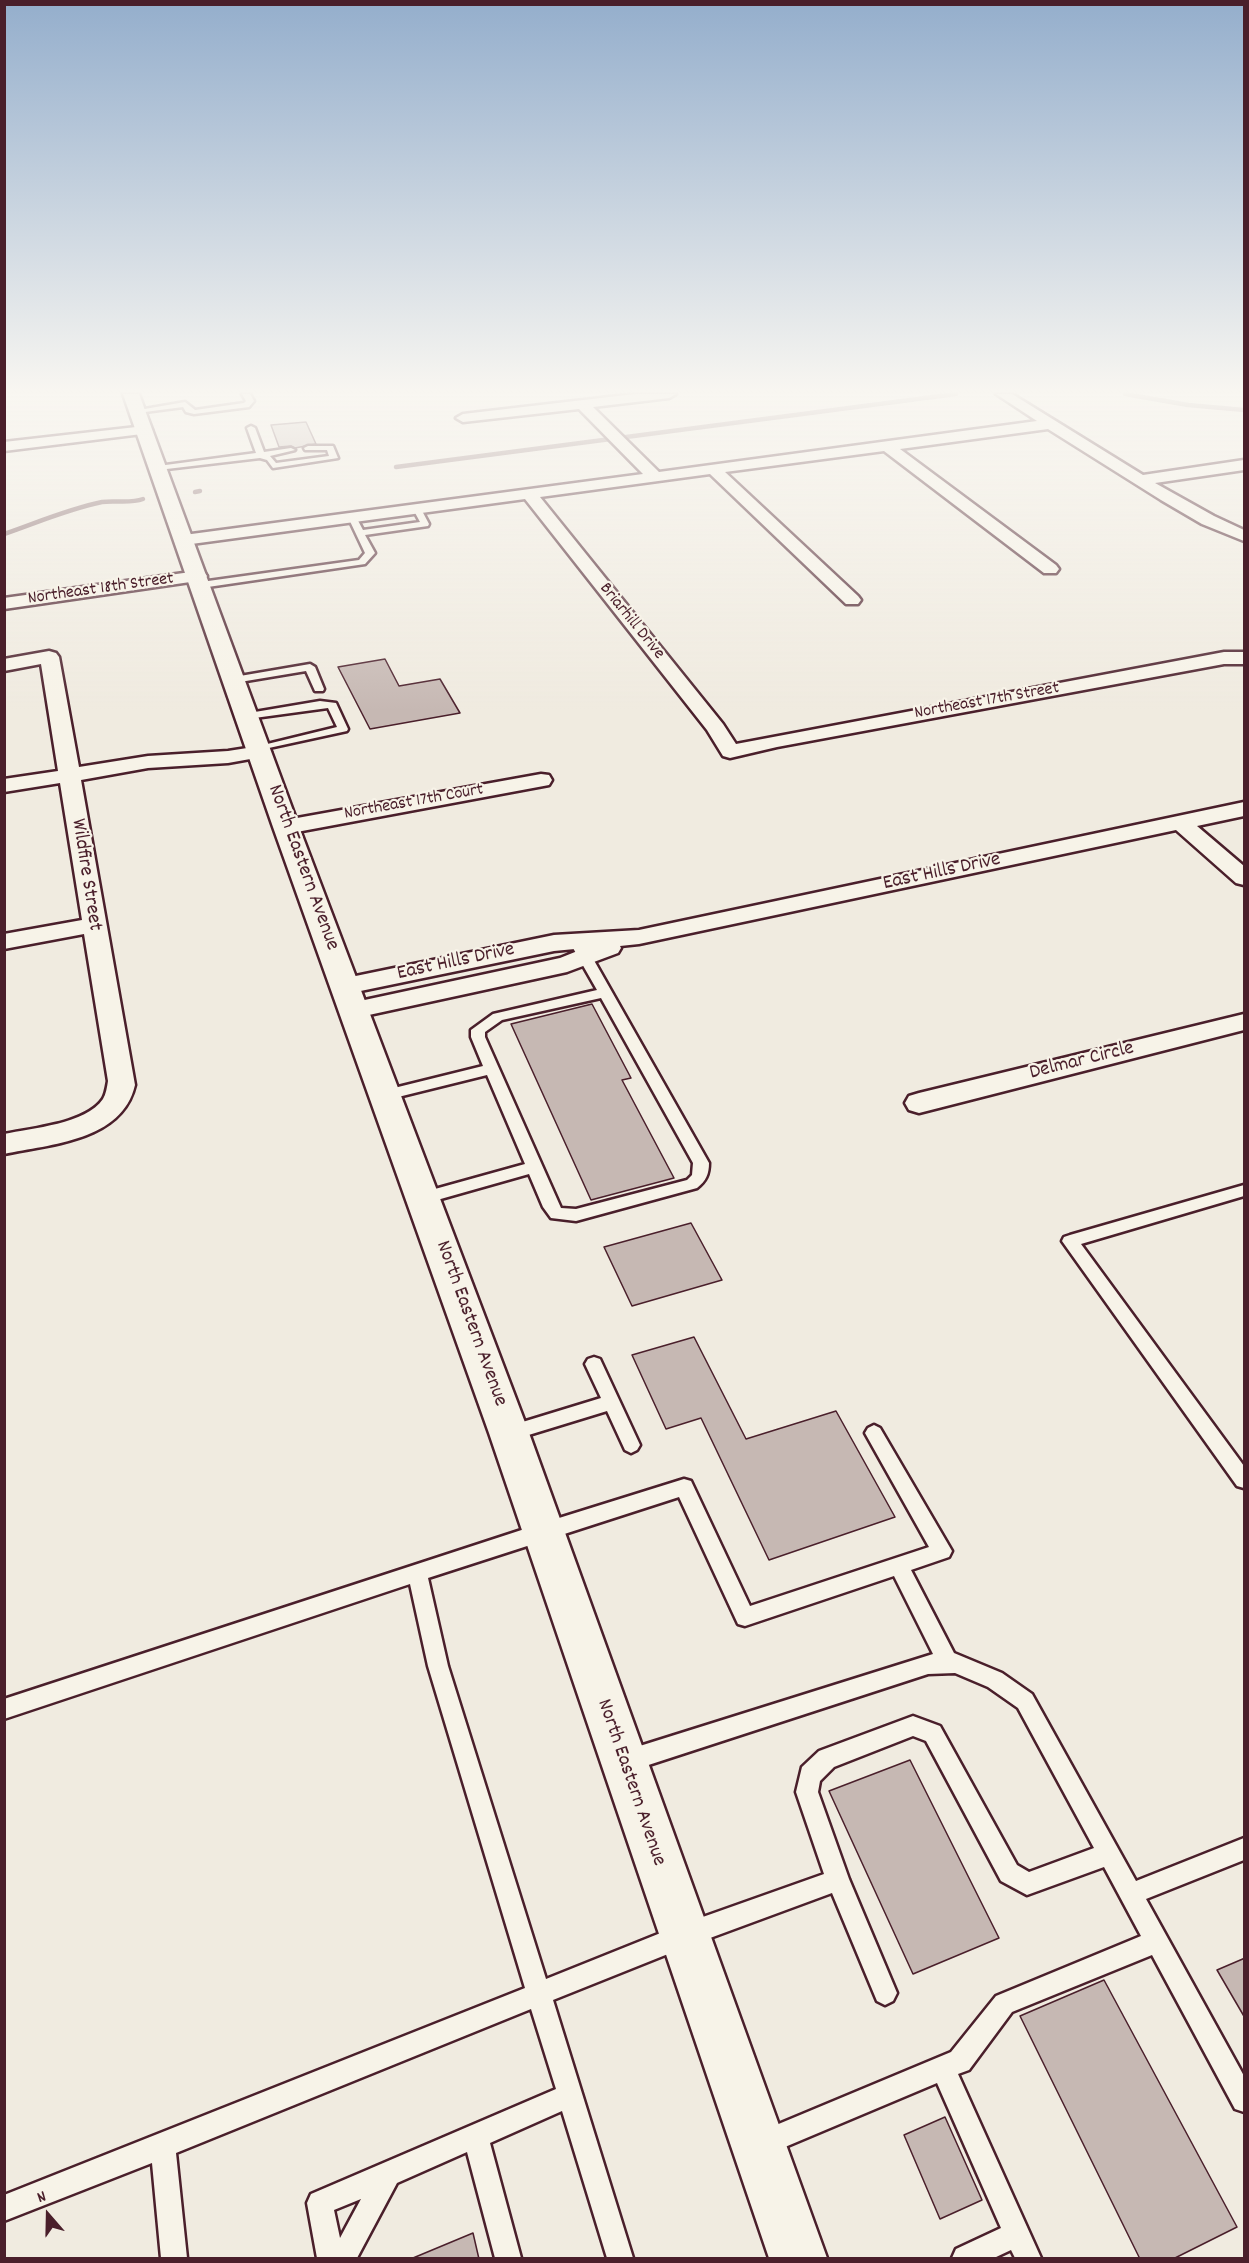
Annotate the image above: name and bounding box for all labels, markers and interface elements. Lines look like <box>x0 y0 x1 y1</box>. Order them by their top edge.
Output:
street label: Northeast 18th Street <box>27 569 175 611</box>
street label: Briarhill Drive <box>593 579 669 665</box>
street label: Northeast 17th Street <box>913 679 1061 725</box>
street label: Northeast 17th Court <box>343 780 485 826</box>
street label: North Eastern Avenue <box>260 782 344 954</box>
street label: Wildfire Street <box>64 817 106 933</box>
street label: East Hills Drive <box>881 848 1003 898</box>
street label: East Hills Drive <box>395 938 517 988</box>
street label: Delmar Circle <box>1027 1037 1137 1087</box>
street label: North Eastern Avenue <box>428 1238 512 1410</box>
street label: North Eastern Avenue <box>590 1696 670 1870</box>
north arrow <box>18 2185 78 2245</box>
text: N <box>34 2185 49 2210</box>

